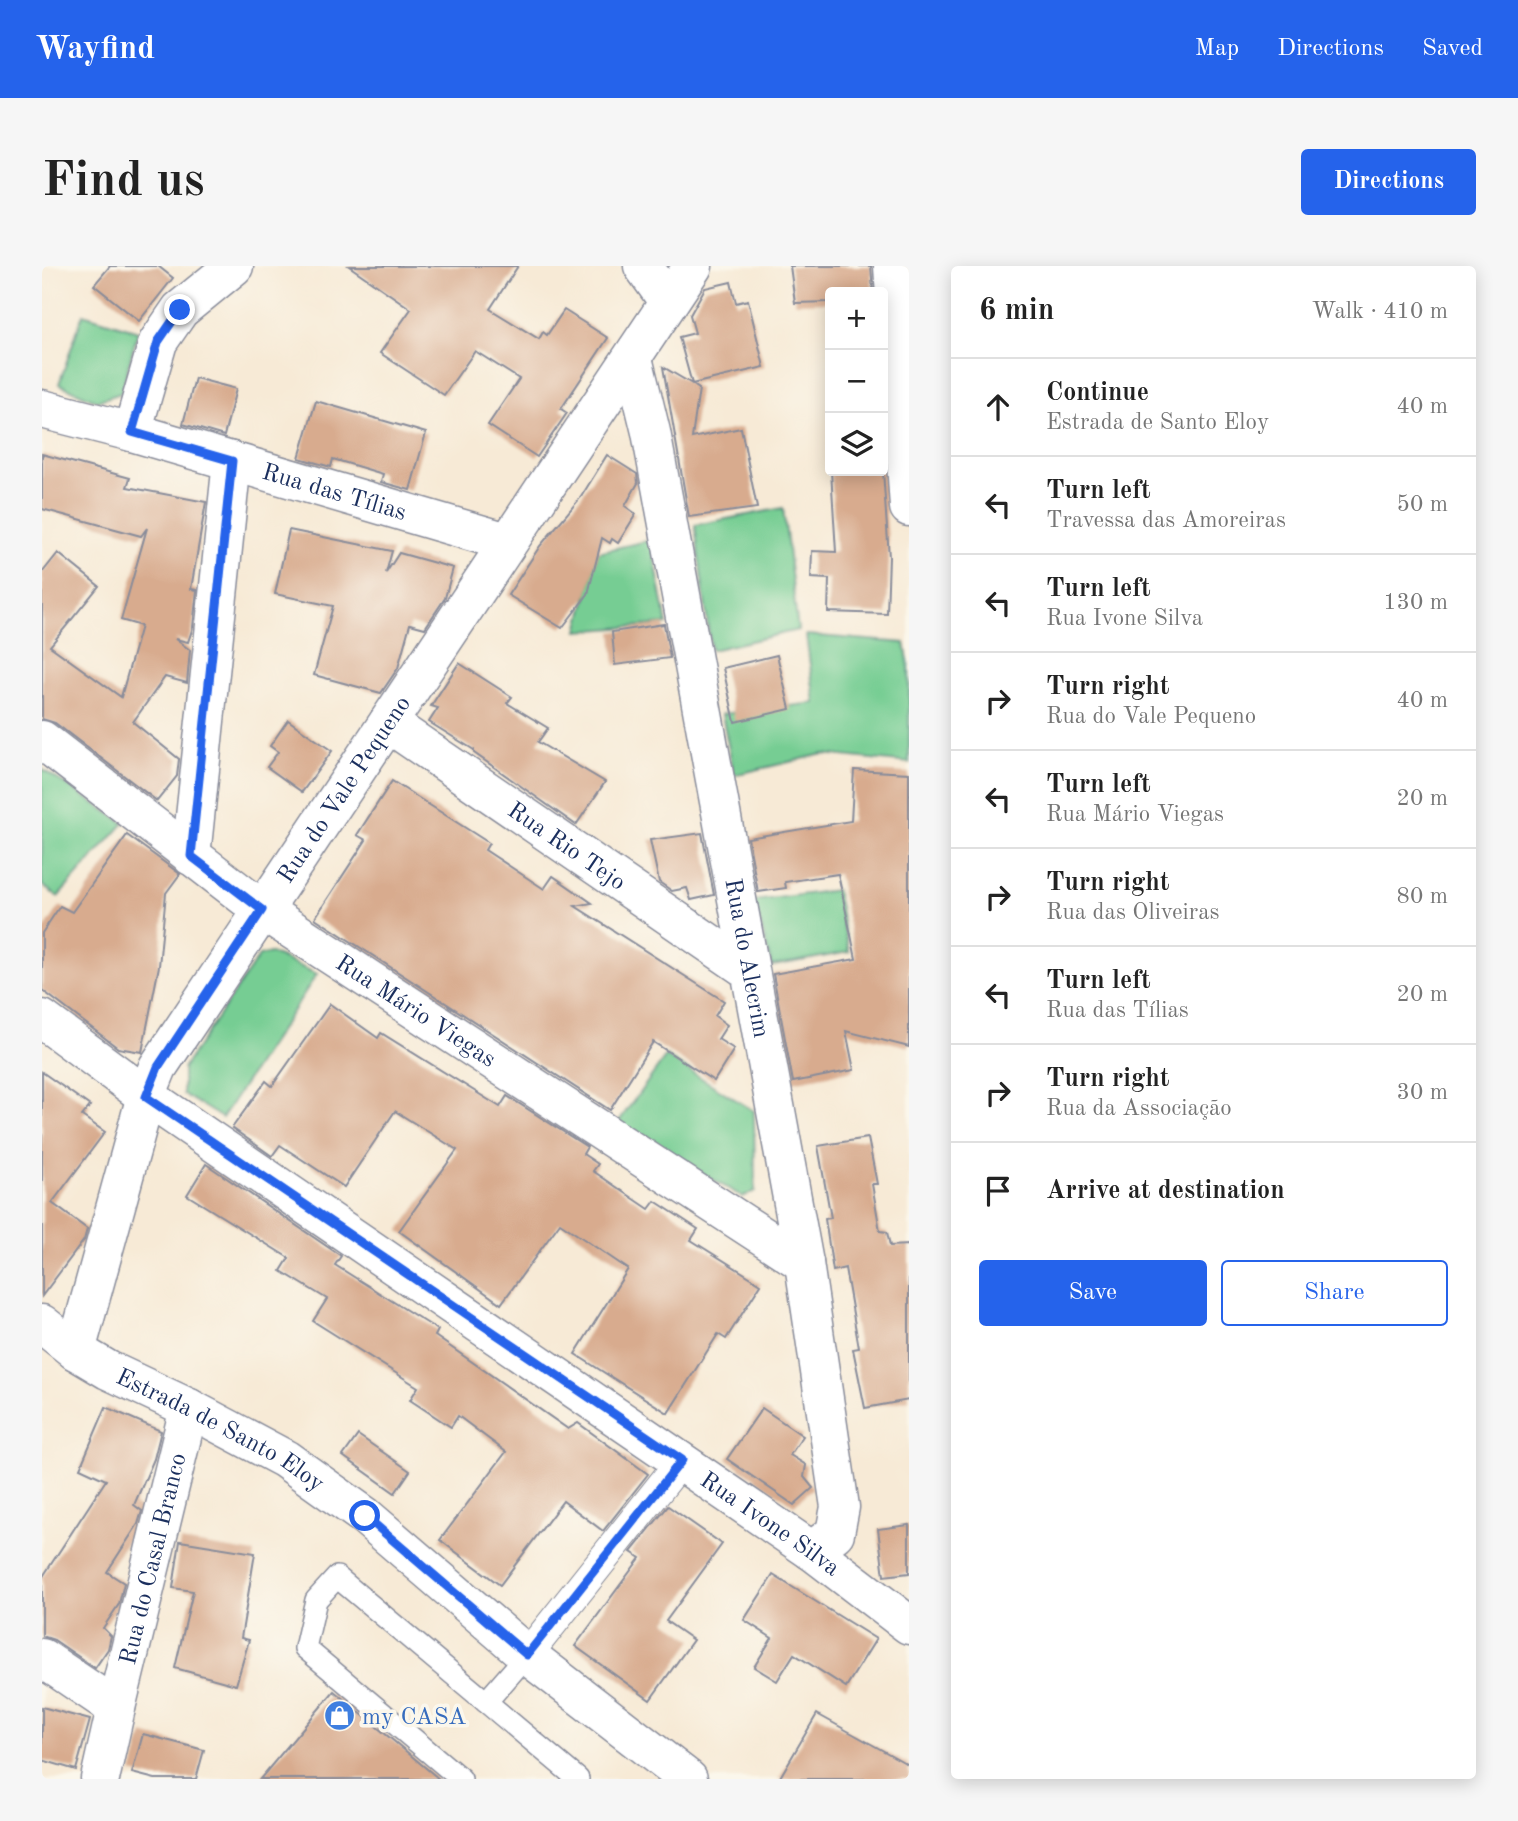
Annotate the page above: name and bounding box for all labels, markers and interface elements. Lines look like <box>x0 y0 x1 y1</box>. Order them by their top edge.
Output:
text: Wayfind <box>35 33 155 66</box>
text: Map <box>1195 37 1239 61</box>
text: Directions <box>1277 37 1384 61</box>
text: Saved <box>1422 37 1483 61</box>
button: Directions <box>1301 149 1476 215</box>
text: Find us <box>42 158 205 207</box>
map controls <box>825 287 888 476</box>
button: + <box>825 287 888 350</box>
route end <box>164 294 195 325</box>
text: 6 min <box>979 296 1054 326</box>
text: Walk · 410 m <box>1312 300 1448 323</box>
button: − <box>825 350 888 413</box>
text: Continue <box>1046 380 1149 406</box>
icon: ahead <box>979 388 1017 426</box>
text: 40 m <box>1397 395 1448 418</box>
text: Estrada de Santo Eloy <box>1046 411 1269 434</box>
button: layers <box>825 413 888 476</box>
street label: Rua das Tílias <box>259 461 409 526</box>
text: Turn left <box>1046 478 1151 504</box>
icon: left <box>979 486 1017 524</box>
text: 50 m <box>1397 493 1448 516</box>
text: Travessa das Amoreiras <box>1046 509 1286 532</box>
text: Turn left <box>1046 576 1151 602</box>
icon: left <box>979 584 1017 622</box>
text: 130 m <box>1383 591 1448 614</box>
text: Rua Ivone Silva <box>1046 607 1203 630</box>
text: Turn right <box>1046 674 1169 700</box>
icon: right <box>979 682 1017 720</box>
text: 40 m <box>1397 689 1448 712</box>
street label: Rua do Vale Pequeno <box>274 692 416 888</box>
text: Rua do Vale Pequeno <box>1046 705 1256 728</box>
text: Turn left <box>1046 772 1151 798</box>
icon: left <box>979 780 1017 818</box>
text: 20 m <box>1397 787 1448 810</box>
street label: Rua Rio Tejo <box>503 799 629 896</box>
text: Rua Mário Viegas <box>1046 803 1224 826</box>
text: Turn right <box>1046 870 1169 896</box>
street label: Rua do Alecrim <box>719 877 772 1040</box>
icon: right <box>979 878 1017 916</box>
text: 80 m <box>1397 885 1448 908</box>
text: Rua das Oliveiras <box>1046 901 1220 924</box>
street label: Rua Mário Viegas <box>331 951 499 1073</box>
text: Turn left <box>1046 968 1151 994</box>
icon: left <box>979 976 1017 1014</box>
text: 20 m <box>1397 983 1448 1006</box>
text: Rua das Tílias <box>1046 999 1189 1022</box>
text: Turn right <box>1046 1066 1169 1092</box>
icon: right <box>979 1074 1017 1112</box>
text: 30 m <box>1397 1081 1448 1104</box>
text: Rua da Associação <box>1046 1097 1232 1120</box>
icon: arrive <box>979 1172 1017 1210</box>
text: Arrive at destination <box>1046 1178 1285 1204</box>
button: Save <box>979 1260 1207 1326</box>
button: Share <box>1221 1260 1448 1326</box>
street label: Estrada de Santo Eloy <box>112 1366 328 1497</box>
street label: Rua do Casal Branco <box>117 1451 192 1667</box>
street label: Rua Ivone Silva <box>695 1468 844 1582</box>
route start <box>349 1500 380 1531</box>
shop icon: my CASA <box>322 1699 356 1733</box>
place label: my CASA <box>362 1706 466 1730</box>

